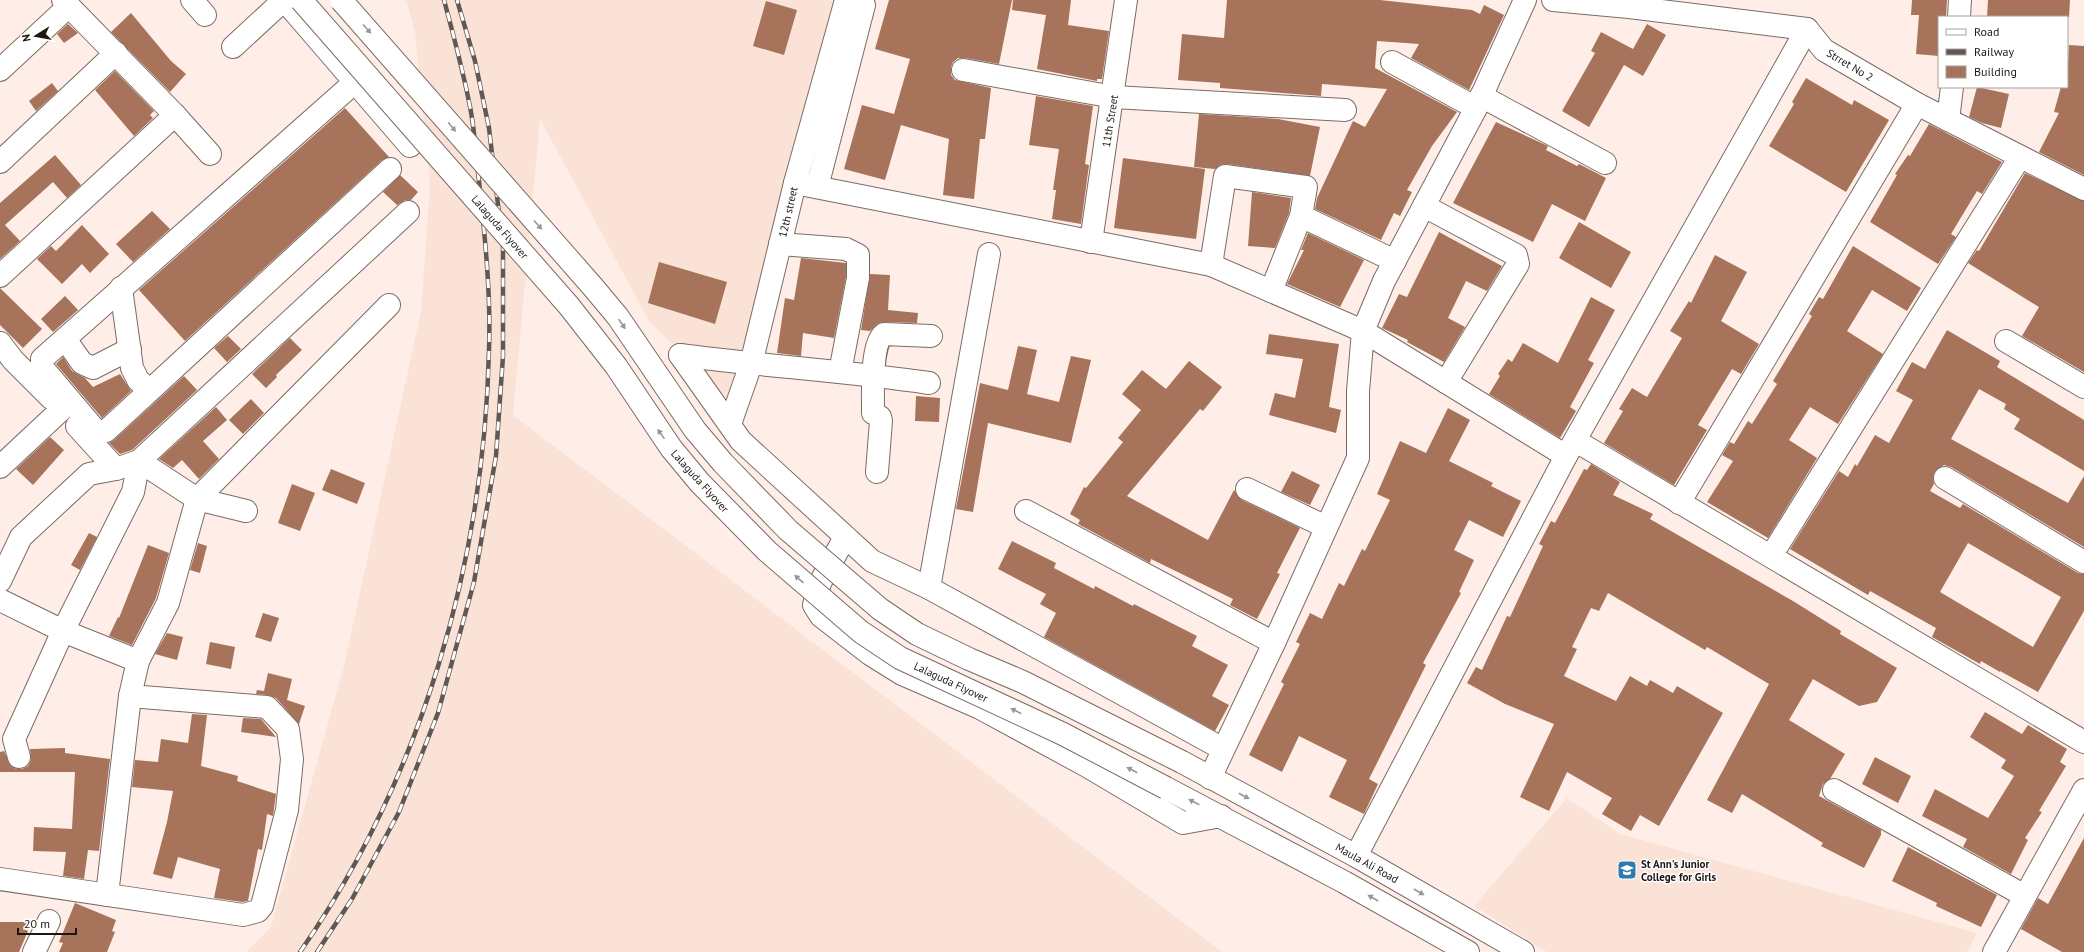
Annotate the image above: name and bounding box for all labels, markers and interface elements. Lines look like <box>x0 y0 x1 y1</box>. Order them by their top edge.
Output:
north arrow <box>16 16 56 56</box>
legend <box>1938 16 2068 88</box>
one-way arrow <box>362 24 371 34</box>
text: Road <box>1974 24 1999 39</box>
text: N <box>19 33 34 43</box>
text: Railway <box>1974 44 2014 59</box>
street label: Strret No 2 <box>1824 46 1876 84</box>
text: Building <box>1974 64 2017 79</box>
street label: 11th Street <box>1099 94 1121 148</box>
one-way arrow <box>448 122 457 132</box>
street label: 12th street <box>775 185 801 239</box>
street label: Lalaguda Flyover <box>469 192 532 262</box>
one-way arrow <box>533 220 542 230</box>
one-way arrow <box>618 318 626 329</box>
one-way arrow <box>657 429 665 440</box>
street label: Lalaguda Flyover <box>668 447 732 516</box>
one-way arrow <box>794 574 804 584</box>
street label: Lalaguda Flyover <box>912 659 990 705</box>
one-way arrow <box>1010 708 1022 714</box>
one-way arrow <box>1126 767 1137 773</box>
one-way arrow <box>1238 793 1250 799</box>
one-way arrow <box>1188 799 1199 805</box>
street label: Maula Ali Road <box>1333 840 1401 886</box>
place label: St Ann's Junior College for Girls <box>1641 857 1717 884</box>
school or university icon: St Ann's Junior College for Girls <box>1616 859 1638 881</box>
one-way arrow <box>1414 888 1425 895</box>
one-way arrow <box>1367 895 1379 902</box>
scale bar <box>18 910 76 936</box>
text: 20 m <box>24 916 50 931</box>

